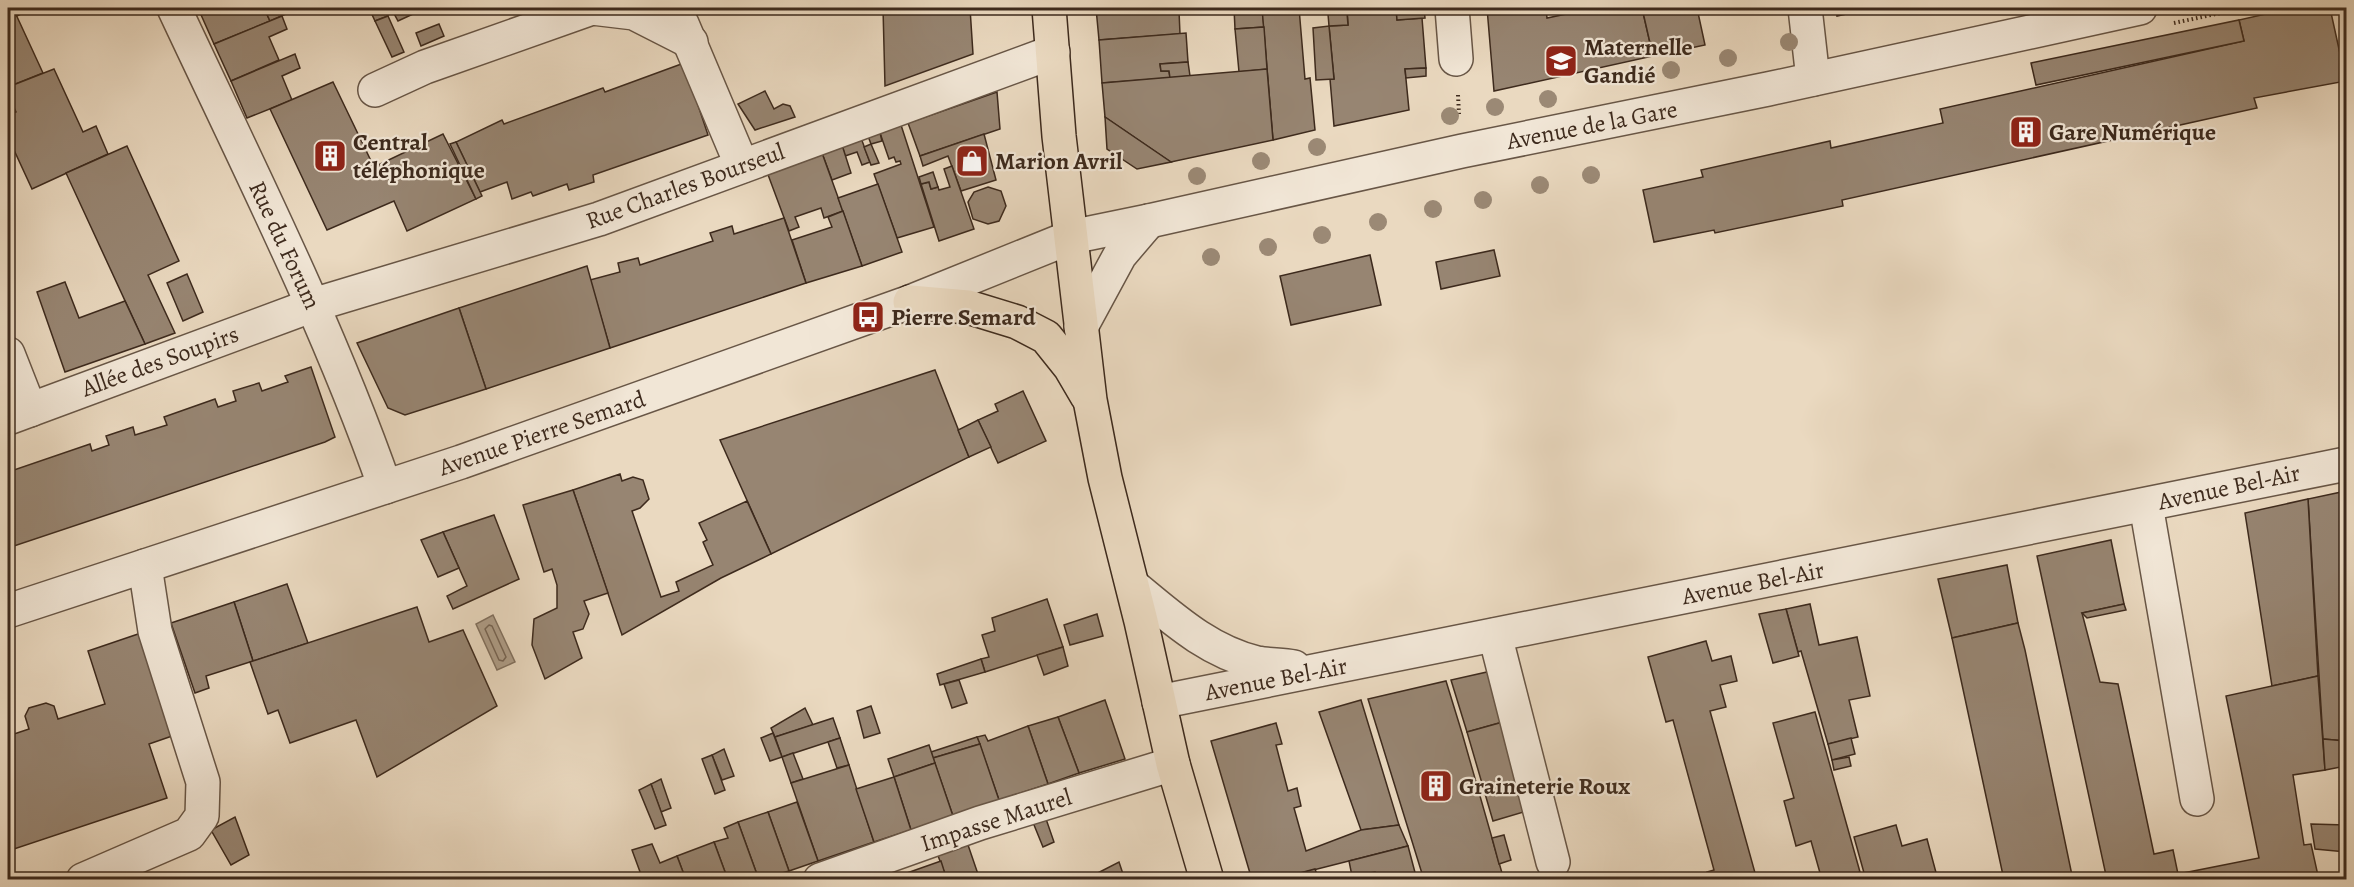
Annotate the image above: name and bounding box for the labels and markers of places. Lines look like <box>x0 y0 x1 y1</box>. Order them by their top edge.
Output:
place label: Maternelle Gandié <box>1584 31 1693 91</box>
school or university icon: Maternelle Gandié <box>1543 43 1579 79</box>
building icon: Gare Numérique <box>2008 114 2044 150</box>
place label: Gare Numérique <box>2049 116 2216 148</box>
place label: Central téléphonique <box>353 126 485 186</box>
building icon: Central téléphonique <box>312 138 348 174</box>
shop icon: Marion Avril <box>954 143 990 179</box>
place label: Marion Avril <box>995 145 1123 177</box>
bus stop icon: Pierre Semard <box>850 299 886 335</box>
place label: Pierre Semard <box>891 301 1036 333</box>
building icon: Graineterie Roux <box>1418 768 1454 804</box>
place label: Graineterie Roux <box>1459 770 1630 802</box>

